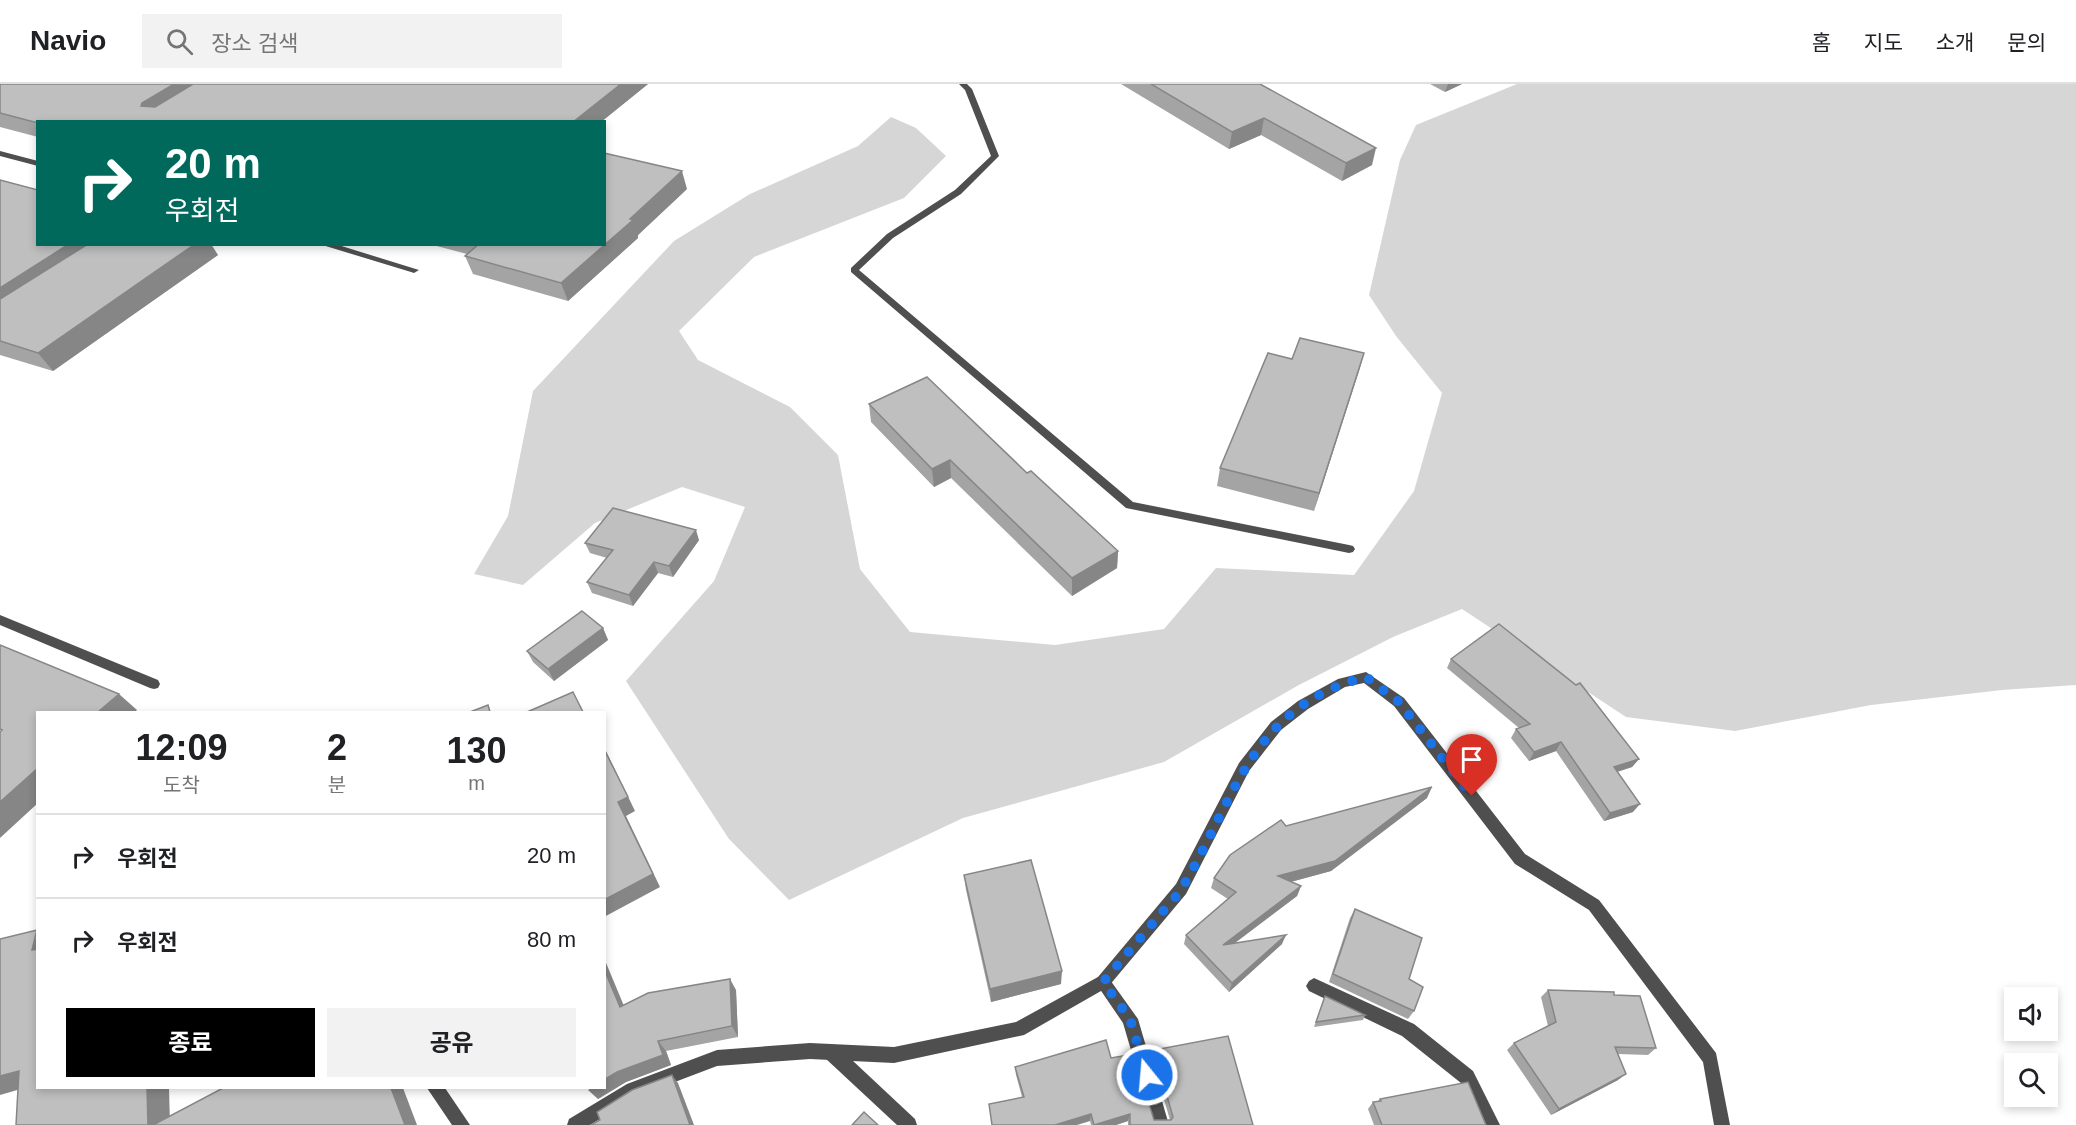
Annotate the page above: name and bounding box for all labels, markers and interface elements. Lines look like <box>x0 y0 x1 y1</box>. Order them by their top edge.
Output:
search box <box>142 14 562 68</box>
text: Navio <box>30 25 106 56</box>
icon: search <box>163 25 196 58</box>
text: 장소 검색 <box>211 31 298 56</box>
text: 홈 <box>1812 31 1831 54</box>
text: 지도 <box>1864 31 1903 54</box>
text: 소개 <box>1936 31 1974 54</box>
text: 문의 <box>2007 31 2046 54</box>
text: 20 m <box>165 140 261 187</box>
icon: right <box>66 144 144 222</box>
text: 우회전 <box>165 196 240 226</box>
text: 12:09 <box>135 727 228 768</box>
text: 2 <box>327 727 347 768</box>
text: 130 <box>446 730 507 771</box>
pin <box>1446 734 1497 796</box>
icon: arrive <box>1455 743 1488 776</box>
text: m <box>468 772 485 794</box>
text: 도착 <box>163 774 200 796</box>
text: 분 <box>328 774 346 796</box>
icon: right <box>66 840 99 873</box>
text: 20 m <box>527 843 576 868</box>
text: 우회전 <box>117 846 178 871</box>
icon: right <box>66 924 99 957</box>
text: 80 m <box>527 927 576 952</box>
text: 우회전 <box>117 930 178 955</box>
map controls <box>2004 987 2058 1107</box>
button: sound <box>2004 987 2058 1041</box>
button: 종료 <box>66 1008 315 1077</box>
button: 공유 <box>327 1008 576 1077</box>
position arrow <box>1115 1043 1179 1107</box>
button: search <box>2004 1053 2058 1107</box>

